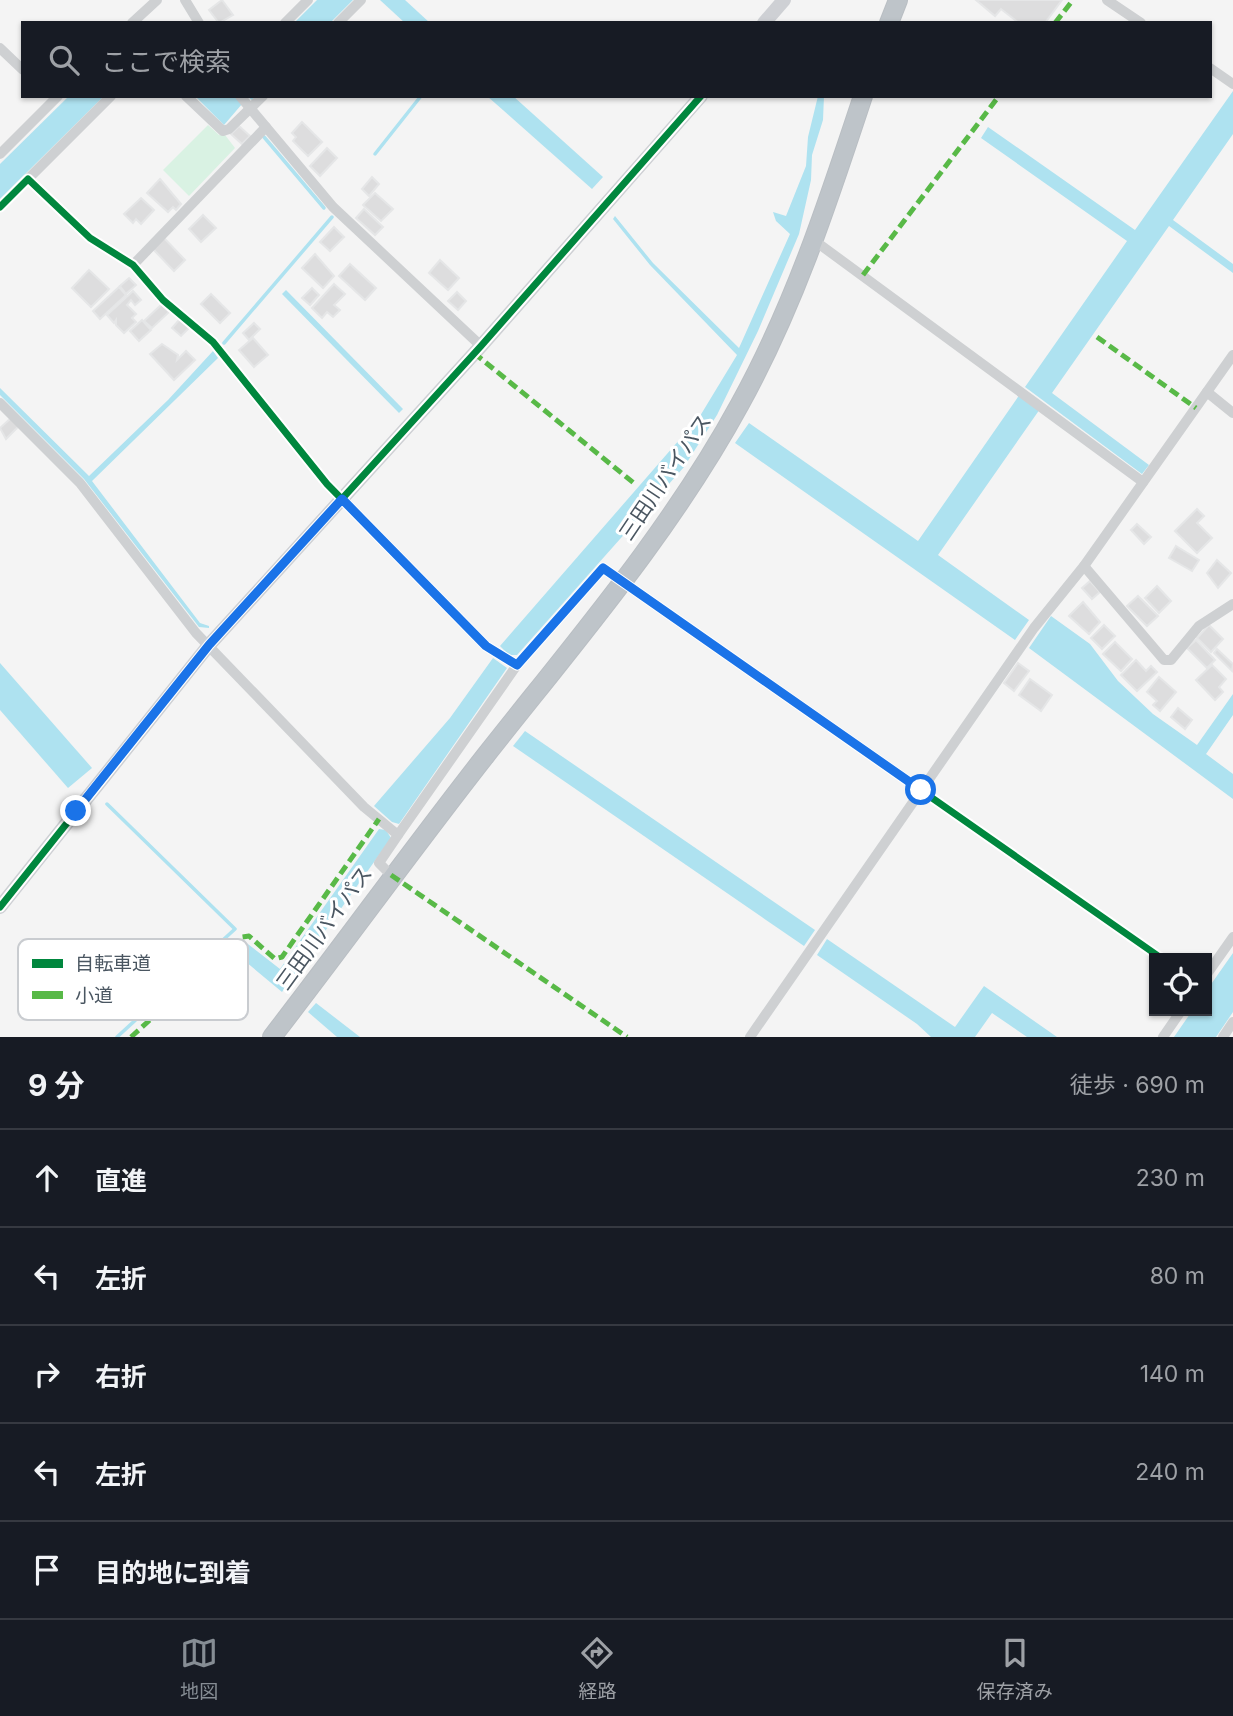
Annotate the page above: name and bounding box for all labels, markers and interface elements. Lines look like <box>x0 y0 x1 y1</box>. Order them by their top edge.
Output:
search box <box>21 21 1212 98</box>
icon: search <box>45 41 83 79</box>
text: ここで検索 <box>101 46 231 77</box>
street label: 三田川バイパス <box>614 409 716 545</box>
route start <box>905 774 936 805</box>
route end <box>60 795 91 826</box>
street label: 三田川バイパス <box>271 861 377 995</box>
legend <box>18 939 248 1020</box>
text: 自転車道 <box>75 952 151 975</box>
map controls <box>1149 953 1212 1016</box>
button: locate <box>1149 953 1212 1016</box>
text: 小道 <box>75 984 113 1007</box>
text: 9 分 <box>28 1067 85 1103</box>
text: 徒歩 · 690 m <box>1070 1071 1205 1099</box>
icon: ahead <box>28 1159 66 1197</box>
text: 230 m <box>1136 1164 1205 1192</box>
text: 直進 <box>95 1165 147 1196</box>
icon: left <box>28 1257 66 1295</box>
text: 80 m <box>1150 1262 1205 1290</box>
text: 左折 <box>95 1263 147 1294</box>
icon: right <box>28 1355 66 1393</box>
text: 140 m <box>1140 1360 1205 1388</box>
text: 右折 <box>95 1361 147 1392</box>
icon: left <box>28 1453 66 1491</box>
text: 240 m <box>1135 1458 1205 1486</box>
text: 左折 <box>95 1459 147 1490</box>
icon: arrive <box>28 1551 66 1589</box>
text: 目的地に到着 <box>95 1557 251 1588</box>
tab: 地図 <box>180 1634 218 1703</box>
tab: 経路 <box>578 1634 617 1703</box>
tab: 保存済み <box>977 1634 1053 1703</box>

